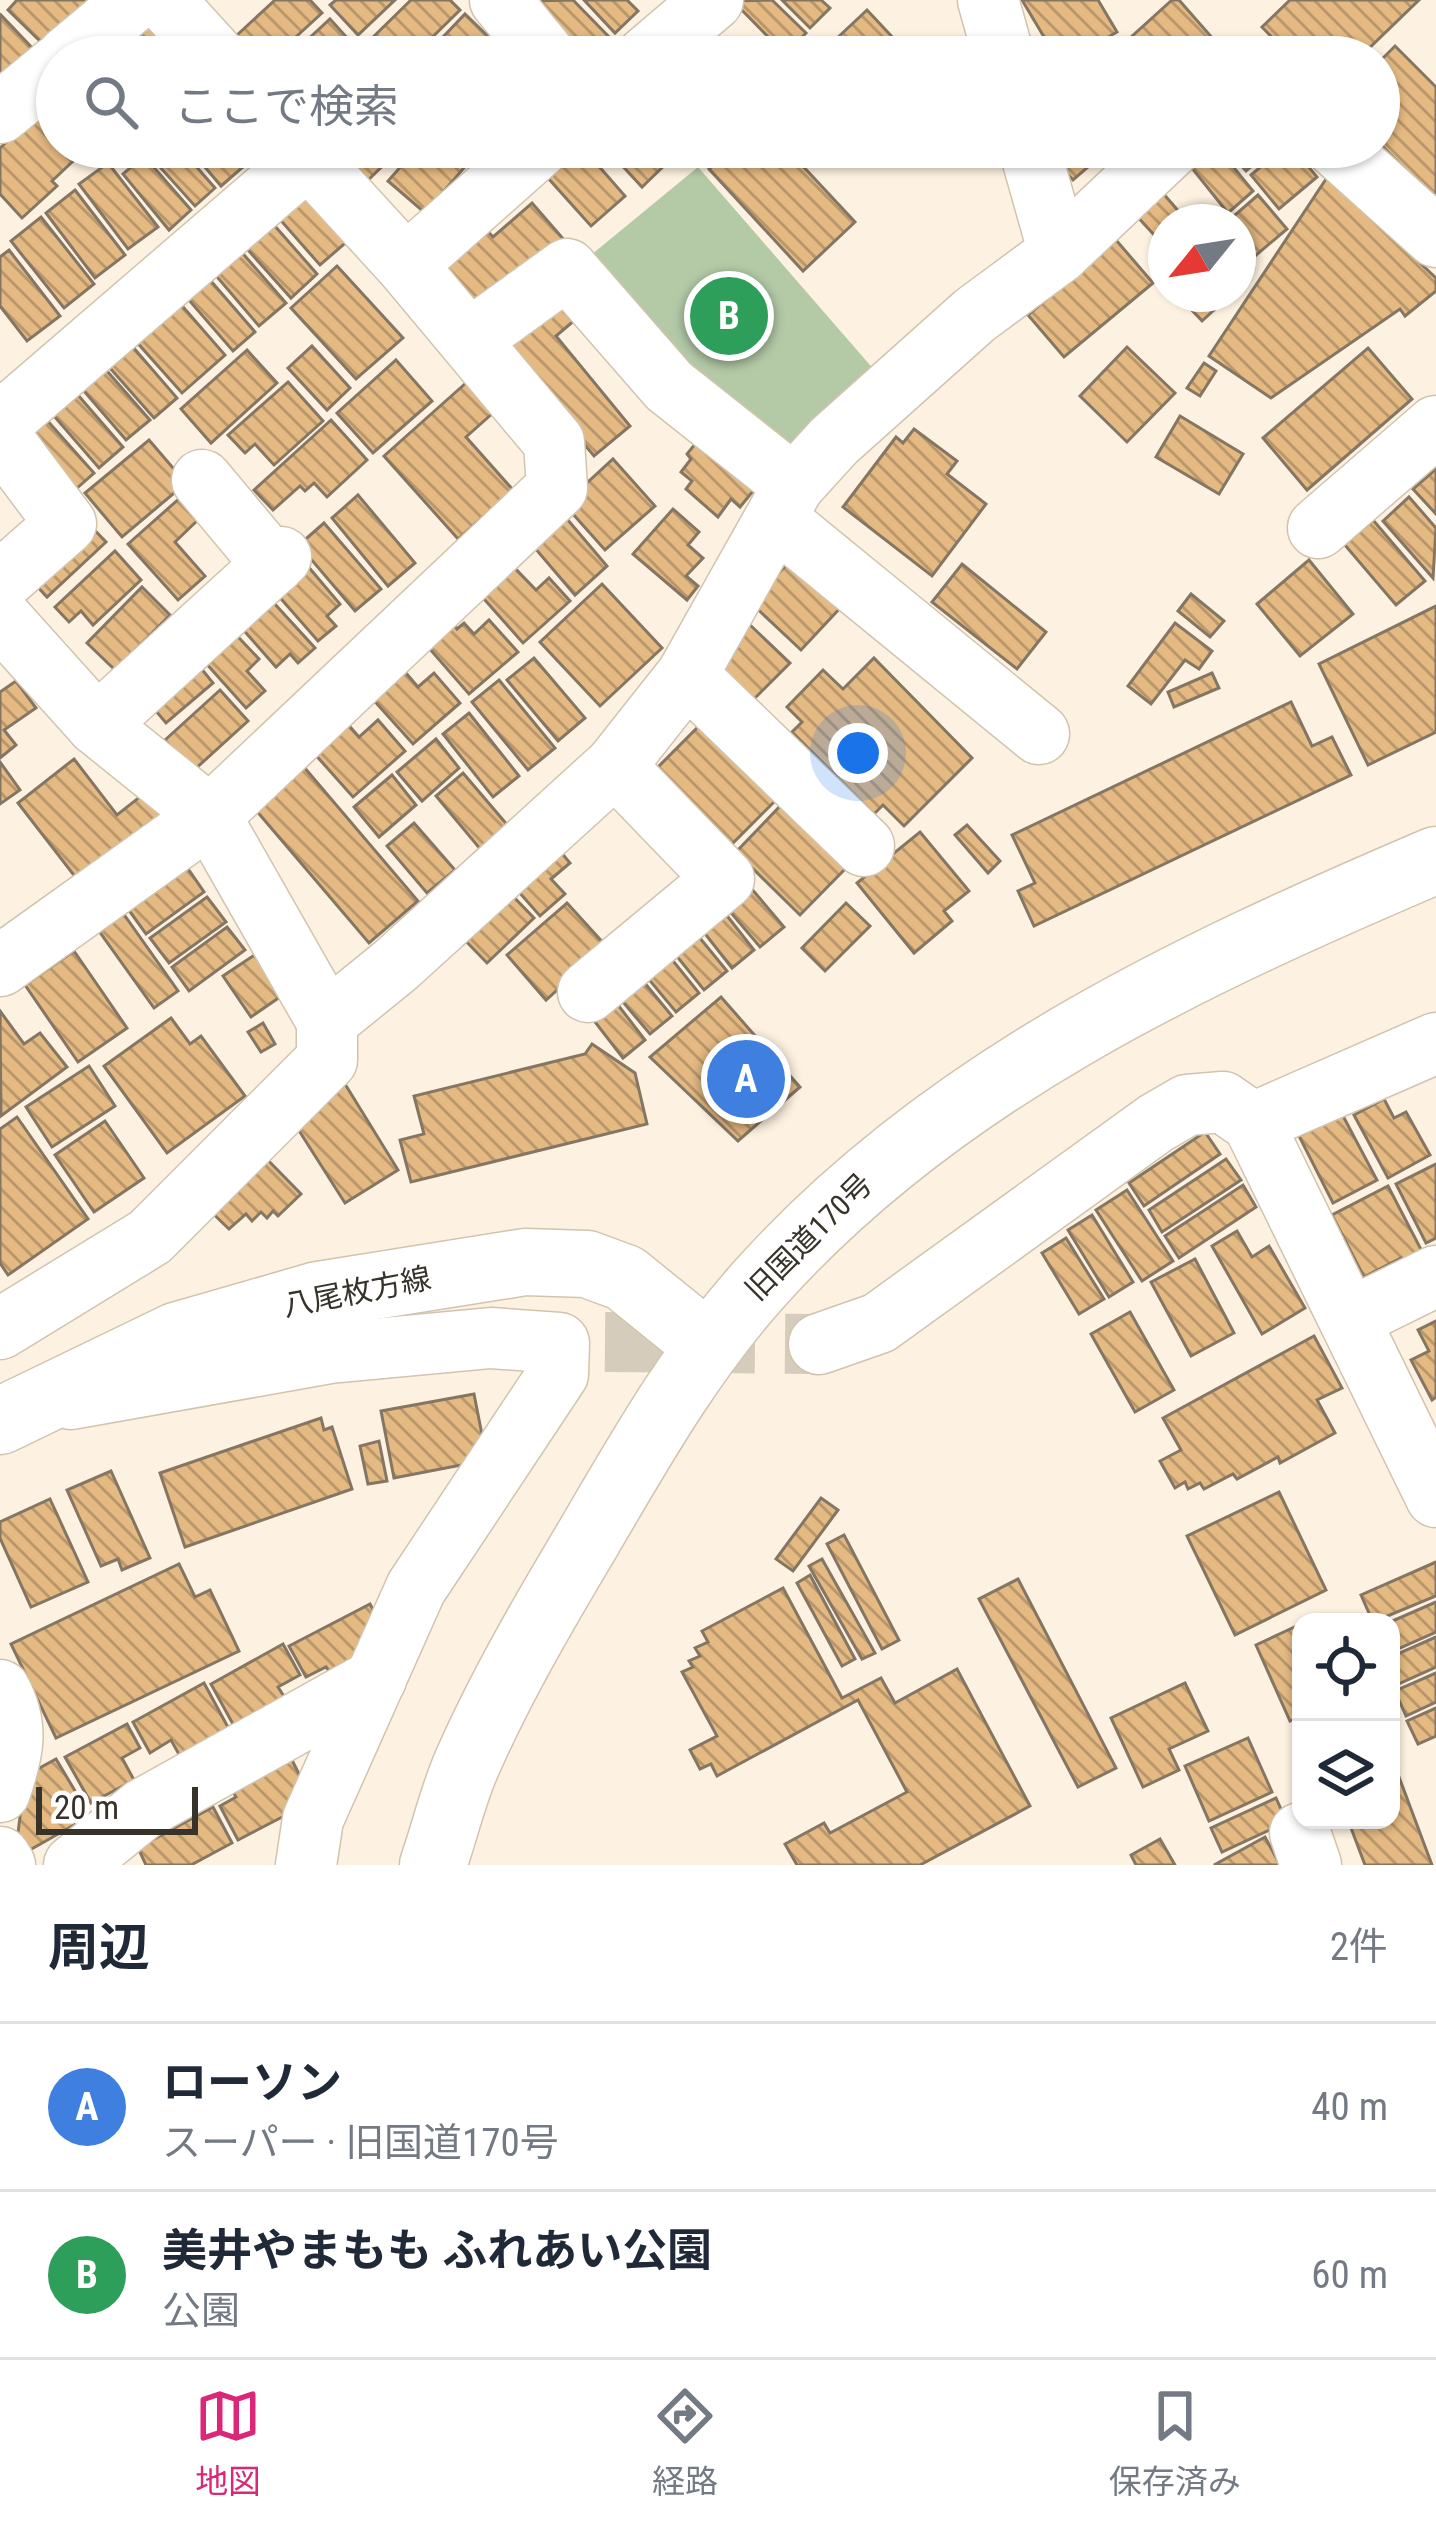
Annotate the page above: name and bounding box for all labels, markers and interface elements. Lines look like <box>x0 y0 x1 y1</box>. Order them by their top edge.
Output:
search box <box>36 36 1400 168</box>
icon: search <box>78 69 144 135</box>
text: ここで検索 <box>174 80 399 133</box>
north arrow <box>1148 204 1256 312</box>
pin: B <box>690 271 768 361</box>
your location <box>828 723 888 783</box>
pin: A <box>707 1034 785 1124</box>
street label: 旧国道170号 <box>738 1166 879 1307</box>
street label: 八尾枚方線 <box>280 1260 434 1323</box>
map controls <box>1292 1613 1400 1829</box>
button: locate <box>1292 1613 1400 1721</box>
button: layers <box>1292 1721 1400 1829</box>
scale bar <box>36 1781 198 1834</box>
text: 20 m <box>54 1788 119 1827</box>
text: 周辺 <box>48 1918 150 1977</box>
text: 2件 <box>1330 1924 1388 1970</box>
text: ローソン <box>162 2056 342 2109</box>
text: A <box>75 2084 99 2130</box>
text: 40 m <box>1311 2084 1388 2130</box>
text: スーパー · 旧国道170号 <box>162 2120 559 2166</box>
text: 美井やまもも ふれあい公園 <box>162 2224 712 2277</box>
text: B <box>76 2252 98 2298</box>
text: 60 m <box>1311 2252 1388 2298</box>
text: 公園 <box>162 2288 240 2334</box>
tab: 地図 <box>195 2383 261 2503</box>
tab: 経路 <box>652 2383 718 2503</box>
tab: 保存済み <box>1109 2383 1241 2503</box>

